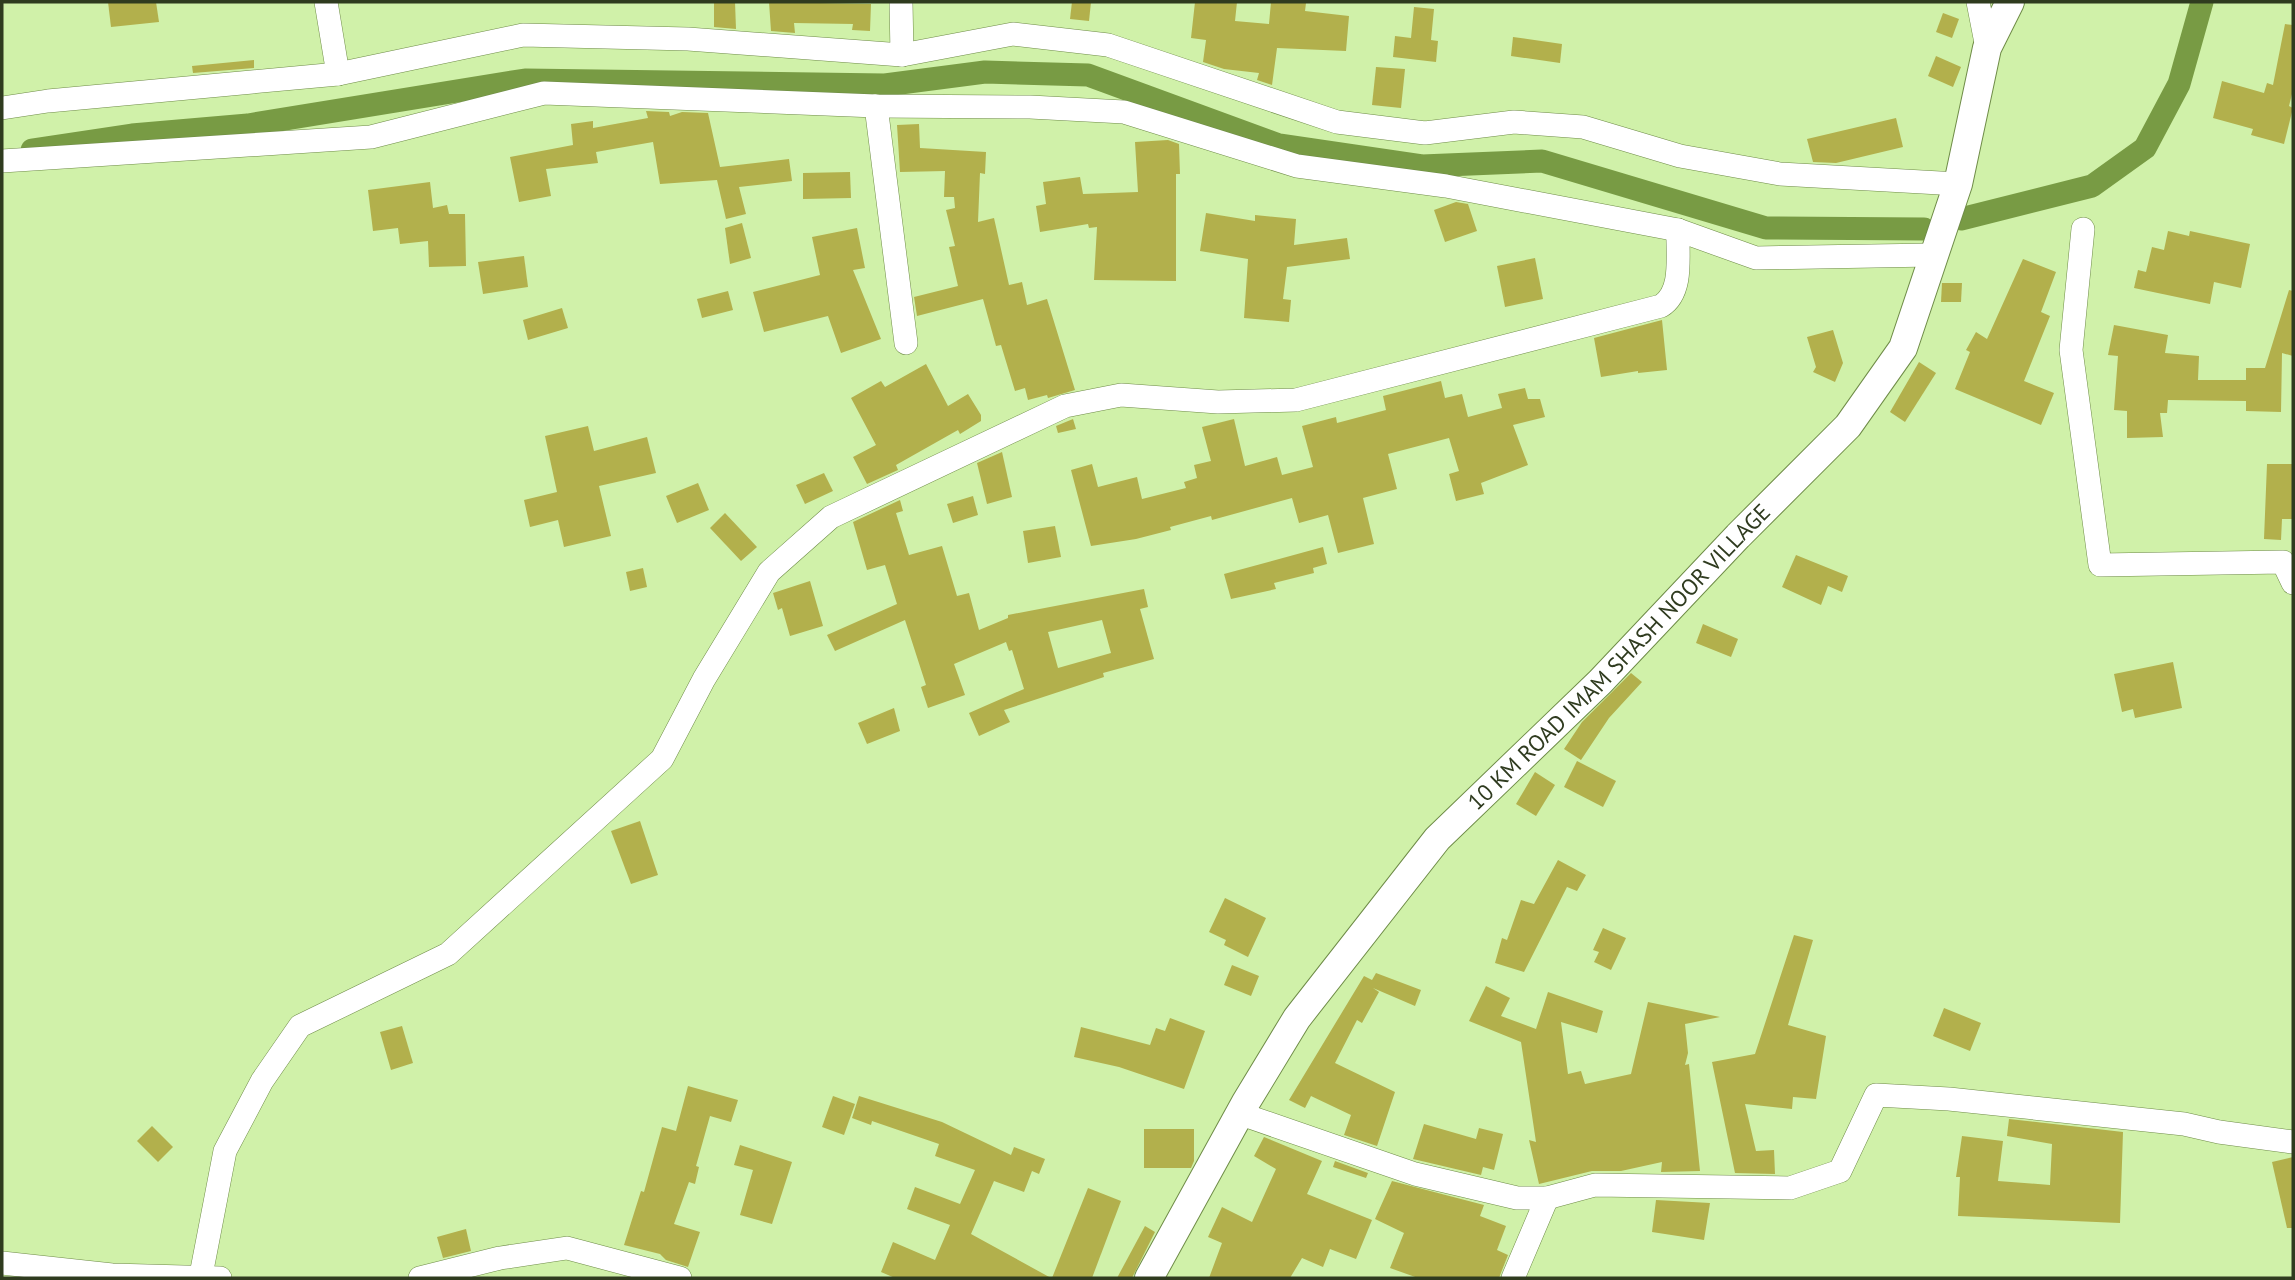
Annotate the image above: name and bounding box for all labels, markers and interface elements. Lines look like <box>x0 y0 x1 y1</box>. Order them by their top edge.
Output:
street label: 10 KM ROAD IMAM SHASH NOOR VILLAGE <box>1461 497 1776 816</box>

